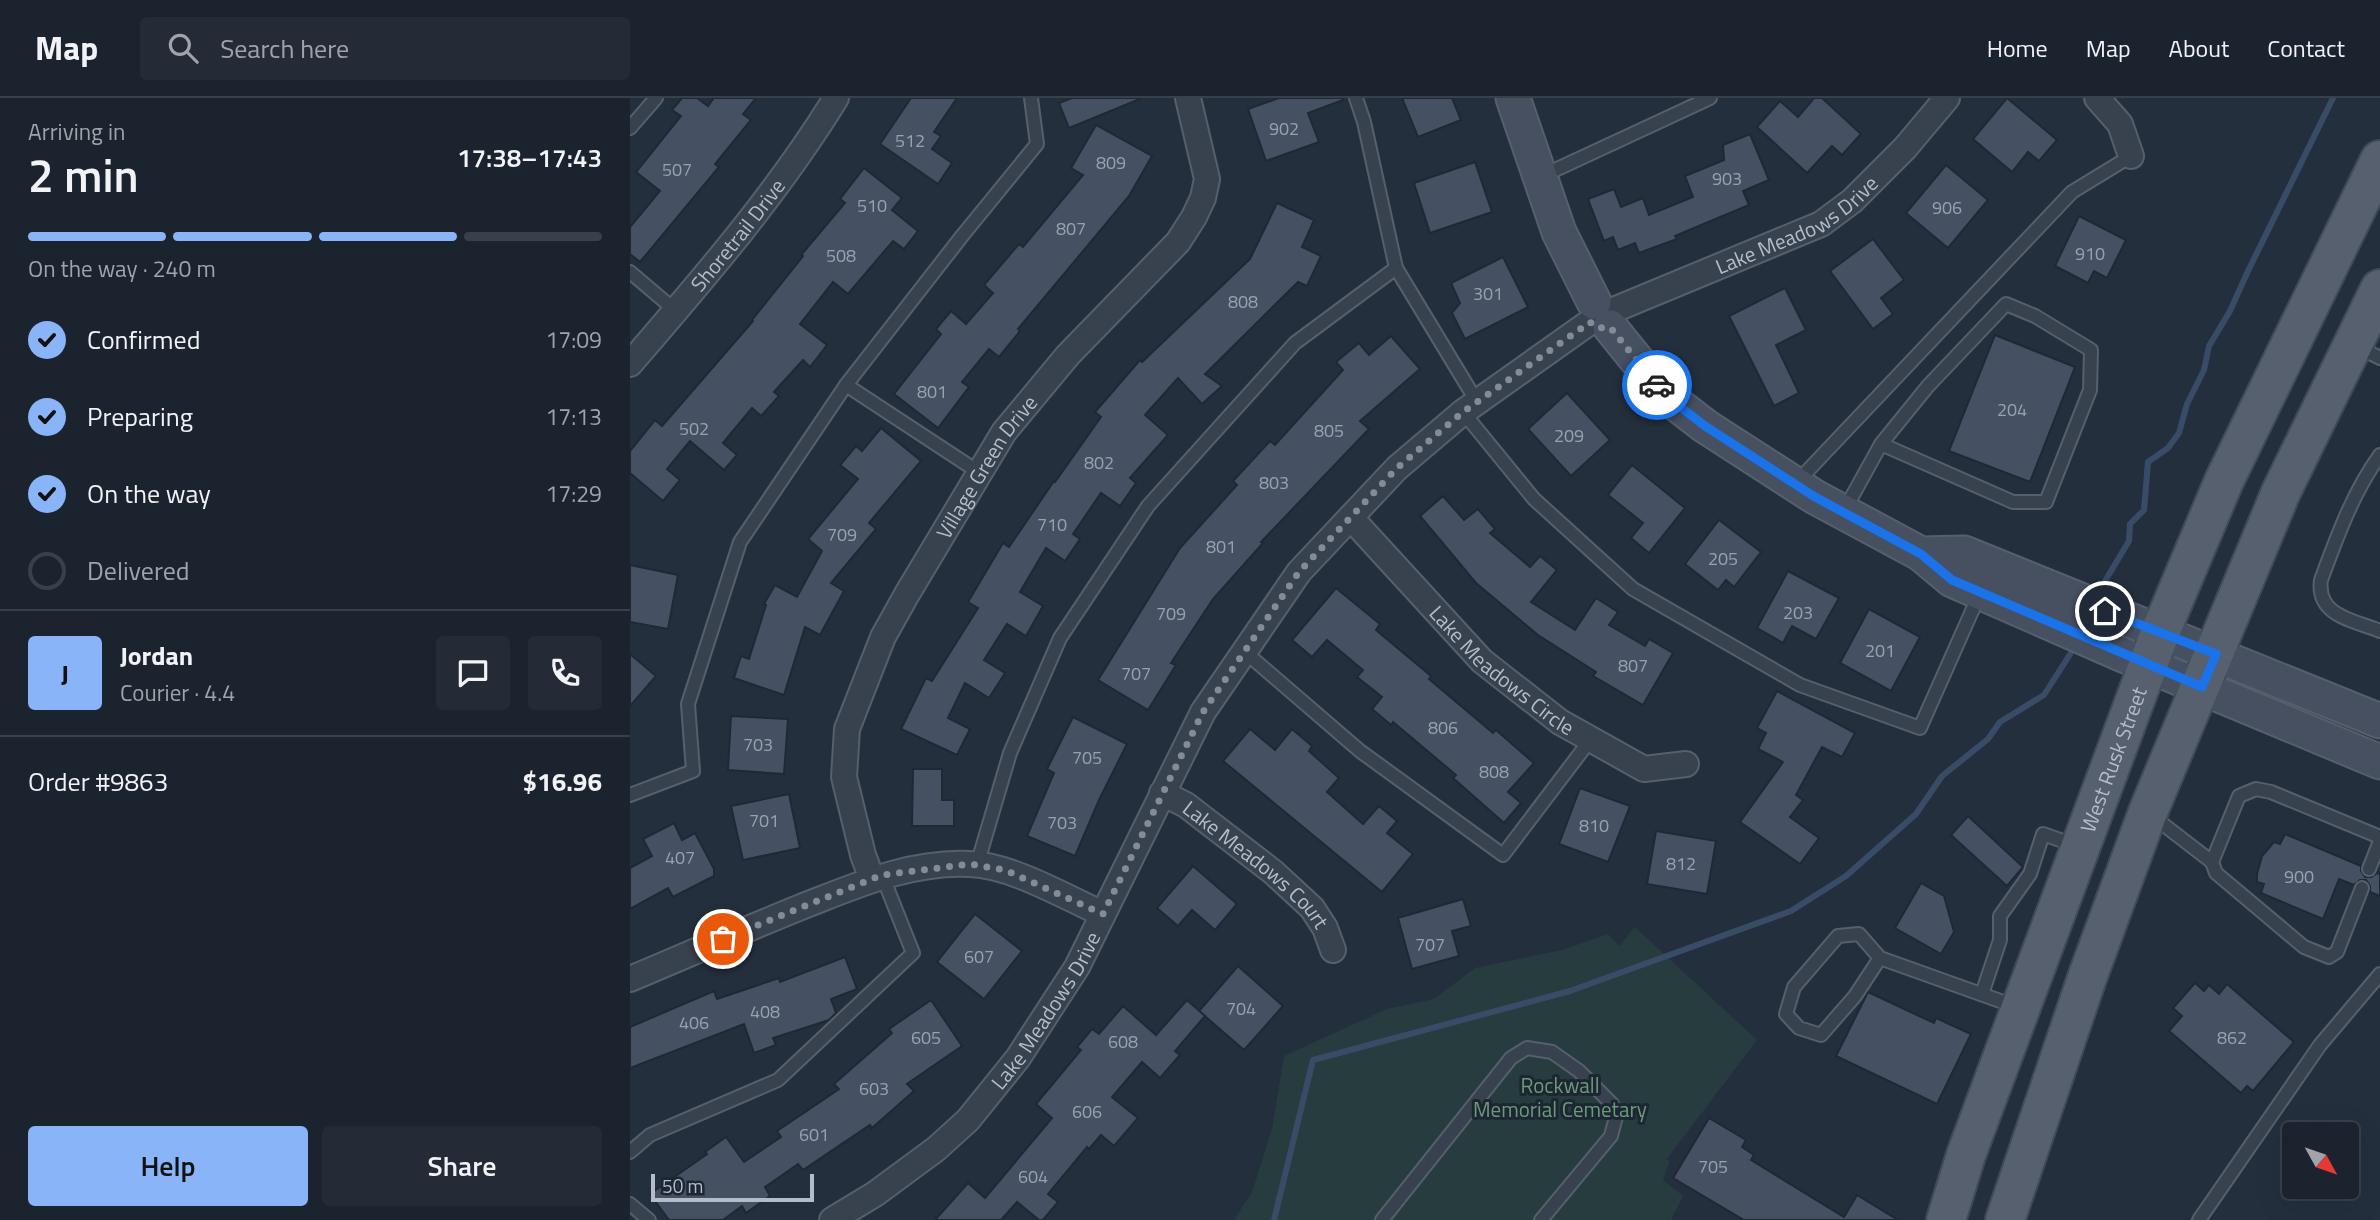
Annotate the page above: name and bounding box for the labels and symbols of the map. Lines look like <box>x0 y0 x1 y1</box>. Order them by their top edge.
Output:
house number: 902 <box>1269 115 1299 142</box>
house number: 512 <box>895 127 925 154</box>
house number: 809 <box>1096 149 1126 176</box>
house number: 507 <box>662 156 692 183</box>
house number: 903 <box>1712 165 1742 192</box>
street label: Lake Meadows Drive <box>1710 168 1885 282</box>
street label: Shoretrail Drive <box>682 172 793 298</box>
house number: 510 <box>857 192 887 219</box>
house number: 906 <box>1932 194 1962 221</box>
house number: 807 <box>1056 215 1086 242</box>
house number: 910 <box>2075 240 2105 267</box>
house number: 508 <box>826 242 856 269</box>
house number: 301 <box>1473 280 1503 307</box>
house number: 808 <box>1228 288 1258 315</box>
courier <box>1622 350 1692 420</box>
house number: 801 <box>917 378 947 405</box>
street label: Village Green Drive <box>928 388 1045 545</box>
house number: 204 <box>1997 396 2027 423</box>
house number: 502 <box>679 415 709 442</box>
house number: 805 <box>1314 417 1344 444</box>
house number: 209 <box>1554 422 1584 449</box>
house number: 802 <box>1084 449 1114 476</box>
house number: 803 <box>1259 469 1289 496</box>
house number: 710 <box>1037 511 1067 538</box>
house number: 709 <box>827 521 857 548</box>
house number: 801 <box>1206 533 1236 560</box>
house number: 205 <box>1708 545 1738 572</box>
pin <box>2075 581 2135 641</box>
street label: Lake Meadows Circle <box>1422 598 1580 743</box>
house number: 203 <box>1783 599 1813 626</box>
house number: 709 <box>1156 600 1186 627</box>
house number: 201 <box>1865 637 1895 664</box>
house number: 807 <box>1618 652 1648 679</box>
house number: 707 <box>1121 660 1151 687</box>
street label: West Rusk Street <box>2071 681 2155 837</box>
house number: 806 <box>1428 714 1458 741</box>
house number: 703 <box>743 731 773 758</box>
house number: 705 <box>1072 744 1102 771</box>
house number: 808 <box>1479 758 1509 785</box>
street label: Lake Meadows Court <box>1176 792 1338 935</box>
house number: 701 <box>749 807 779 834</box>
house number: 703 <box>1047 809 1077 836</box>
house number: 810 <box>1579 812 1609 839</box>
house number: 407 <box>665 844 695 871</box>
house number: 812 <box>1666 850 1696 877</box>
house number: 900 <box>2284 863 2314 890</box>
pin <box>693 909 753 969</box>
street label: Lake Meadows Drive <box>983 926 1108 1096</box>
house number: 707 <box>1415 931 1445 958</box>
house number: 607 <box>964 943 994 970</box>
house number: 704 <box>1226 995 1256 1022</box>
house number: 408 <box>750 998 780 1025</box>
house number: 406 <box>679 1009 709 1036</box>
house number: 605 <box>911 1024 941 1051</box>
house number: 862 <box>2217 1024 2247 1051</box>
house number: 608 <box>1108 1028 1138 1055</box>
park label: Rockwall Memorial Cemetary <box>1473 1069 1647 1125</box>
house number: 603 <box>859 1075 889 1102</box>
house number: 606 <box>1072 1098 1102 1125</box>
house number: 601 <box>799 1121 829 1148</box>
north arrow <box>2282 1122 2359 1199</box>
house number: 705 <box>1698 1153 1728 1180</box>
house number: 604 <box>1018 1163 1048 1190</box>
scale bar <box>651 1171 814 1203</box>

